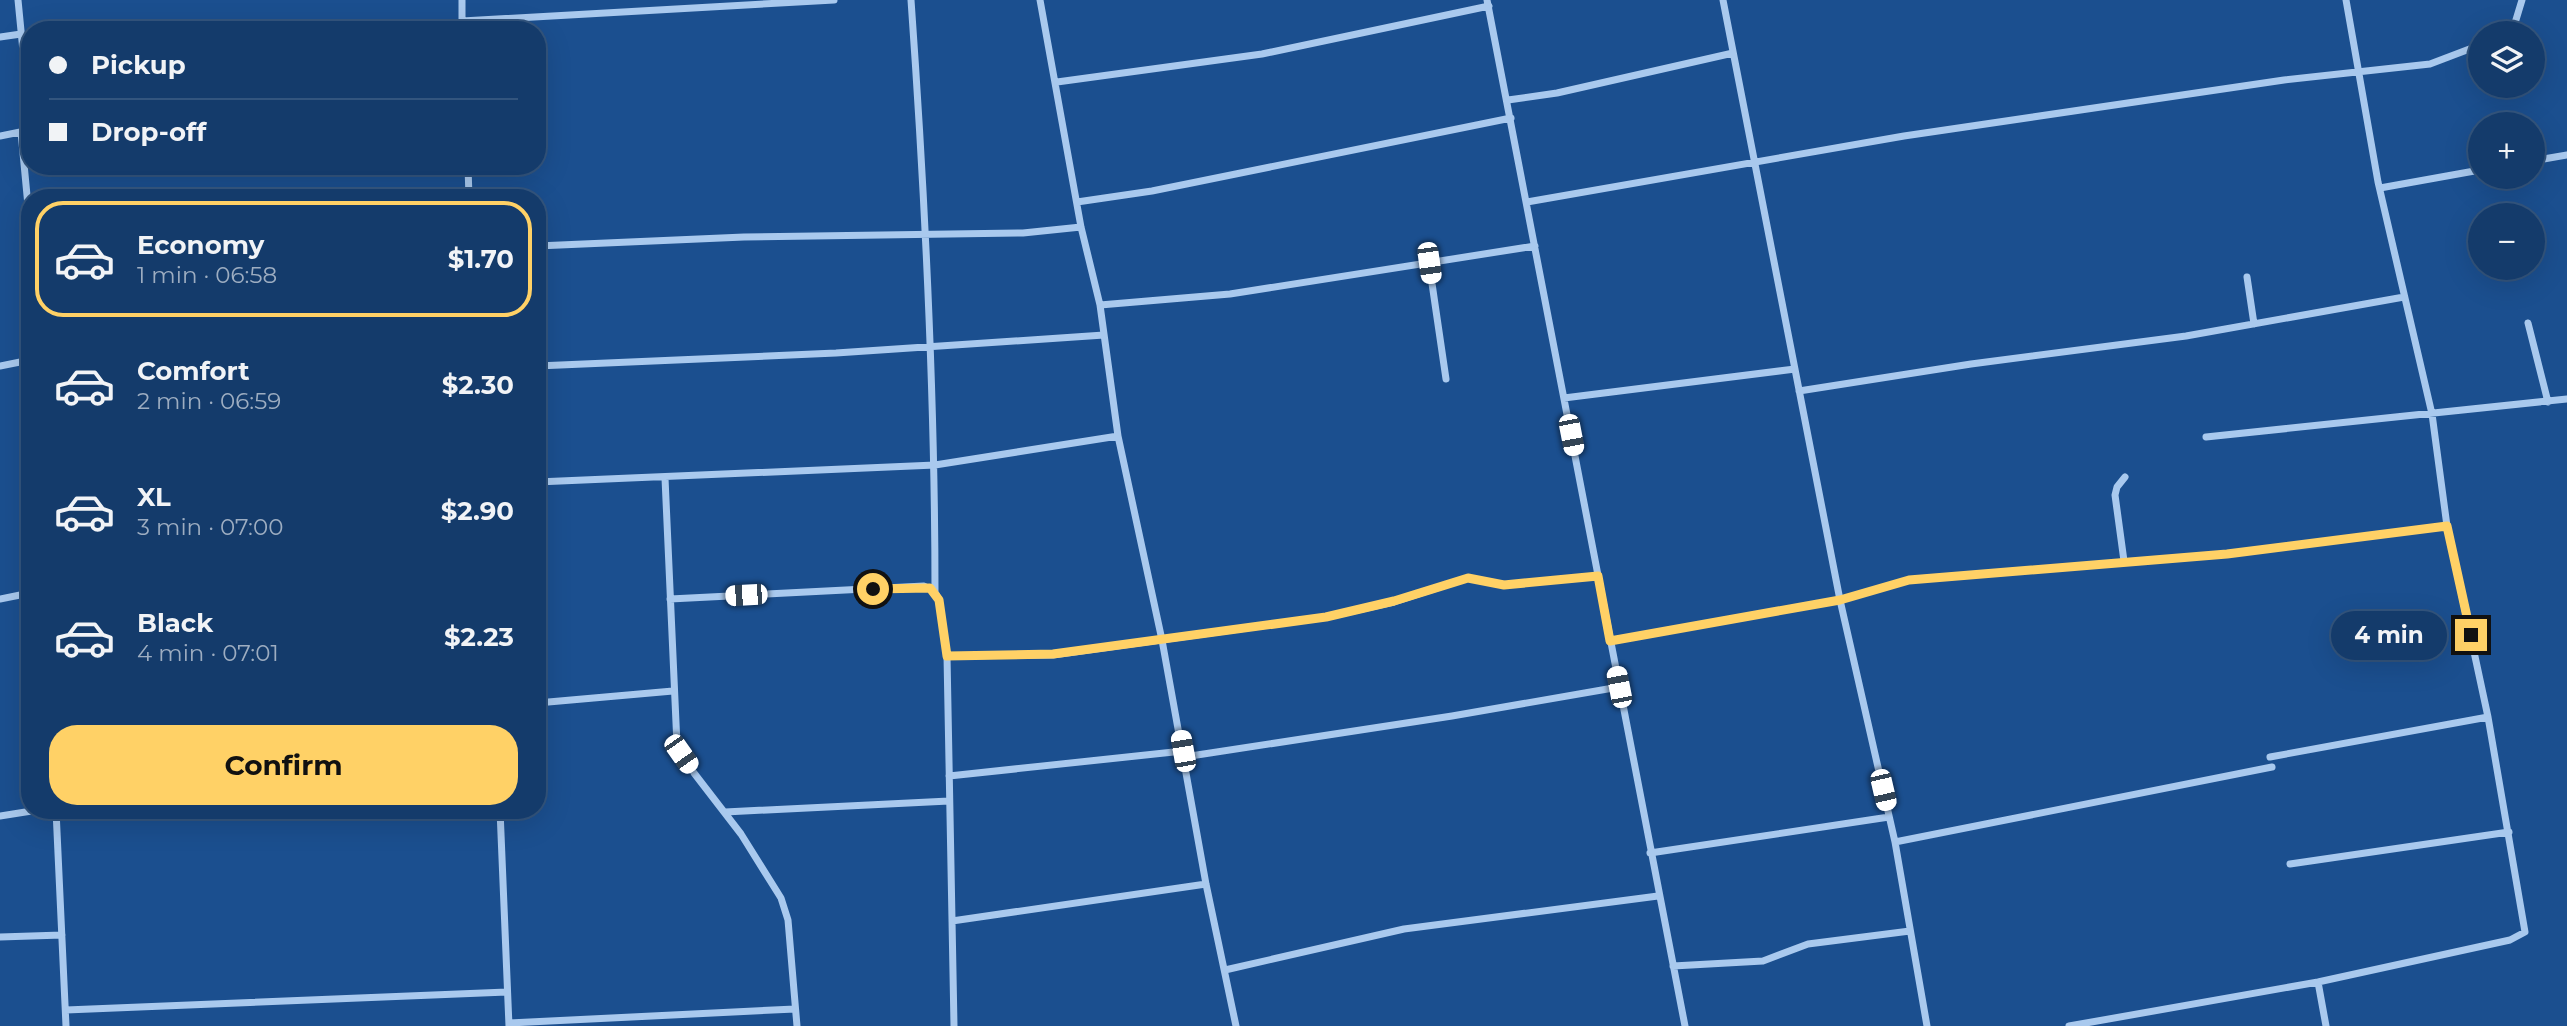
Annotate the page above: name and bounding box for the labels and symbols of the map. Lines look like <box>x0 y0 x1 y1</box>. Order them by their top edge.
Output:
car <box>1416 241 1443 285</box>
car <box>1557 412 1586 458</box>
route start <box>857 573 889 605</box>
car <box>725 583 768 607</box>
callout: 4 min <box>2331 610 2446 660</box>
route end <box>2455 619 2487 651</box>
car <box>1605 664 1634 710</box>
car <box>1170 728 1197 774</box>
car <box>661 731 702 777</box>
car <box>1869 767 1898 813</box>

